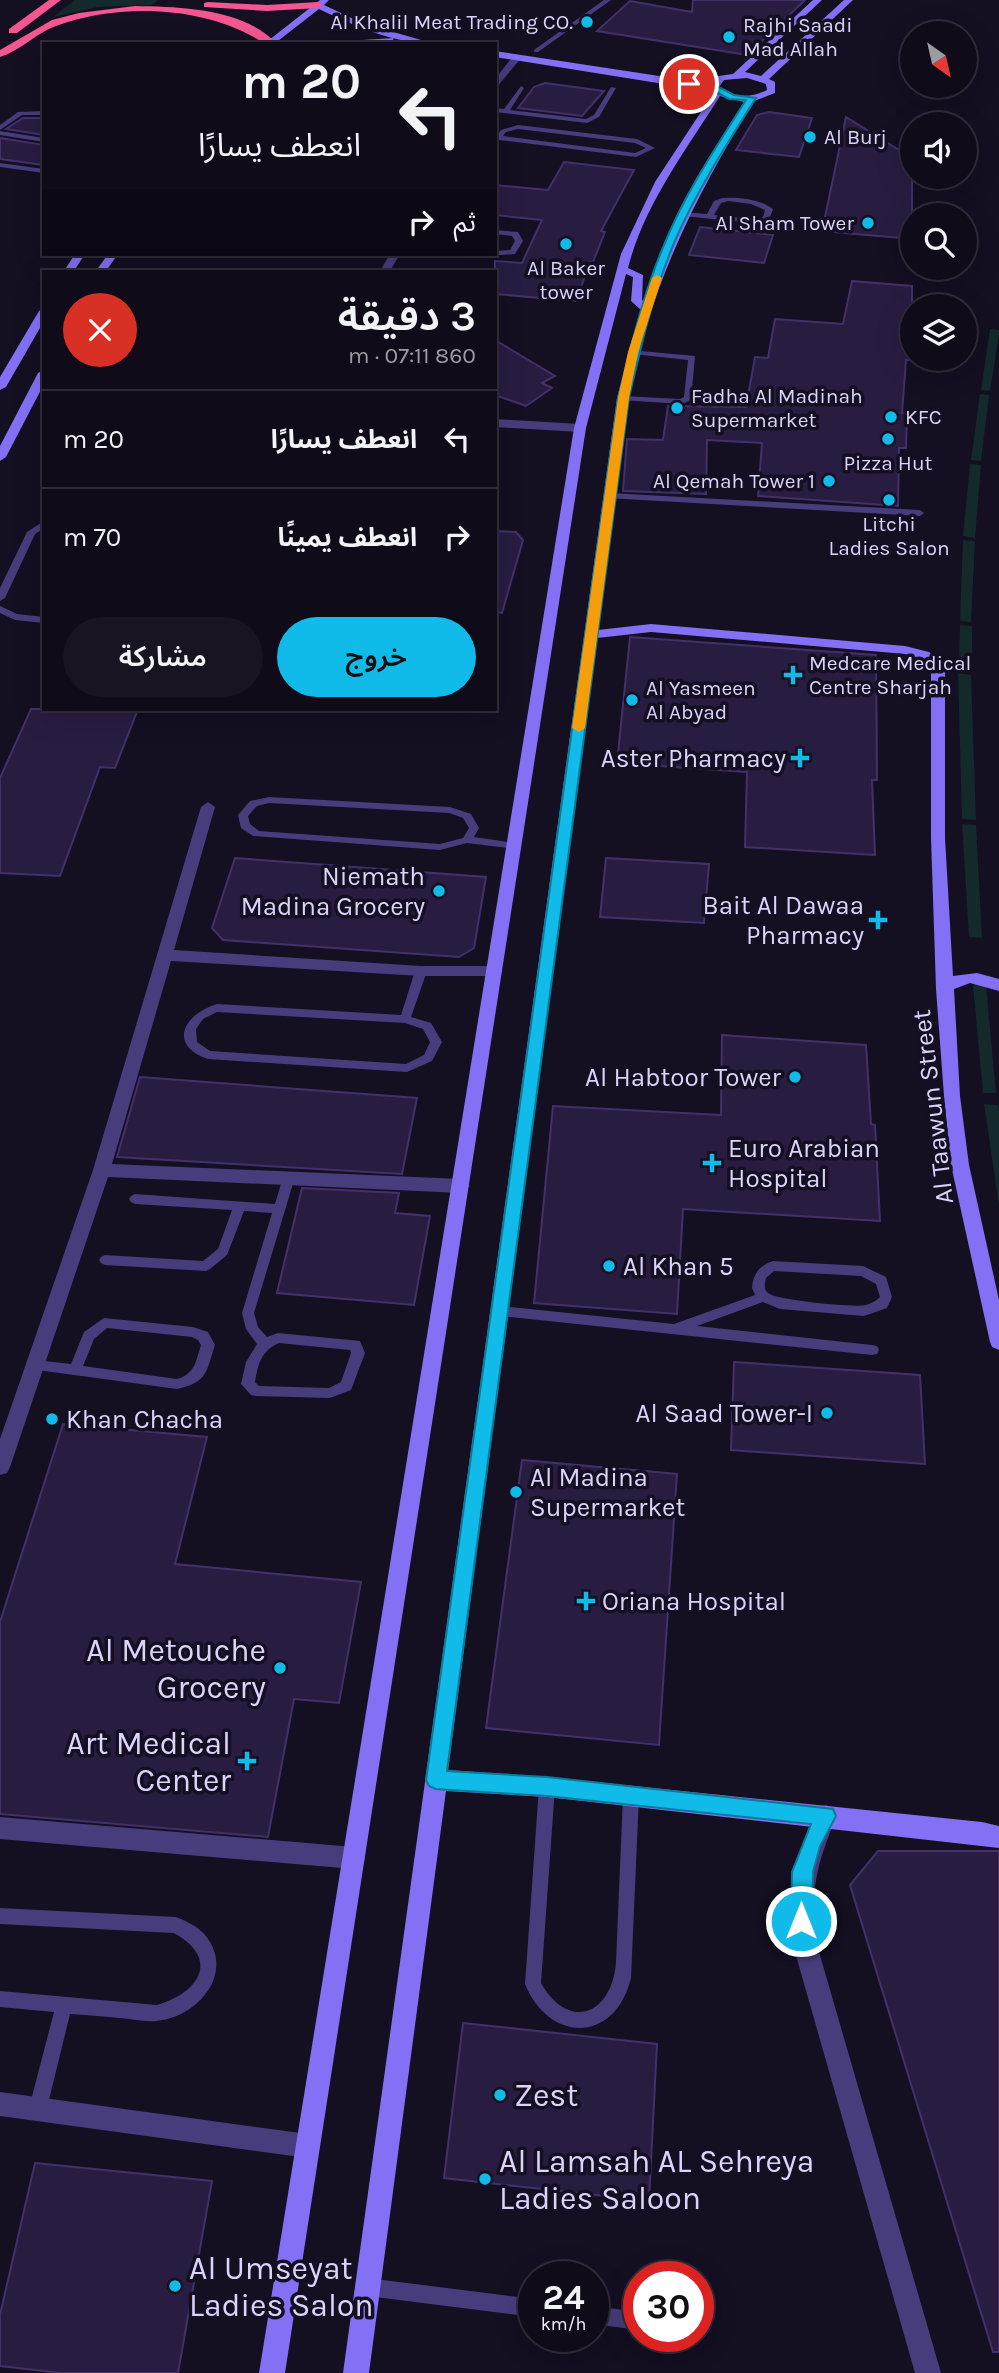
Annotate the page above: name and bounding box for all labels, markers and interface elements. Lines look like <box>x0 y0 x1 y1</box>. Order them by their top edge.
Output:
place label: Al Khalil Meat Trading CO. <box>331 10 573 34</box>
place label: Rajhi Saadi Mad Allah <box>743 13 852 61</box>
marker: Al Khalil Meat Trading CO. <box>579 14 595 30</box>
north arrow <box>900 21 976 98</box>
map controls <box>900 21 977 371</box>
marker: Rajhi Saadi Mad Allah <box>721 29 737 45</box>
text: 20 m <box>241 53 361 110</box>
pin <box>659 54 719 114</box>
icon: arrive <box>670 65 708 103</box>
icon: left <box>385 70 476 161</box>
button: sound <box>900 112 977 189</box>
place label: Al Burj <box>824 125 887 149</box>
text: انعطف يسارًا <box>198 127 361 164</box>
marker: Al Burj <box>802 129 818 145</box>
icon: right <box>402 203 440 241</box>
button: search <box>900 203 977 280</box>
text: ثم <box>454 207 476 238</box>
place label: Al Sham Tower <box>716 211 854 235</box>
marker: Al Sham Tower <box>860 215 876 231</box>
marker: Al Baker tower <box>558 236 574 252</box>
place label: Al Baker tower <box>527 256 605 304</box>
text: 3 دقيقة <box>338 291 476 341</box>
button: close <box>63 293 137 367</box>
button: layers <box>900 294 977 371</box>
text: 860 m · 07:11 <box>348 342 476 369</box>
place label: Fadha Al Madinah Supermarket <box>691 384 863 432</box>
marker: Fadha Al Madinah Supermarket <box>669 400 685 416</box>
place label: KFC <box>905 405 942 429</box>
marker: KFC <box>883 409 899 425</box>
icon: left <box>438 420 476 458</box>
text: 20 m <box>63 424 124 455</box>
text: انعطف يسارًا <box>271 424 417 455</box>
marker: Pizza Hut <box>880 431 896 447</box>
place label: Pizza Hut <box>843 451 933 475</box>
place label: Al Qemah Tower 1 <box>653 469 815 493</box>
marker: Al Qemah Tower 1 <box>821 473 837 489</box>
marker: Litchi Ladies Salon <box>881 492 897 508</box>
place label: Litchi Ladies Salon <box>828 512 950 560</box>
icon: right <box>438 518 476 556</box>
text: 70 m <box>63 522 121 553</box>
text: انعطف يمينًا <box>277 522 417 553</box>
button: مشاركة <box>63 617 263 697</box>
button: خروج <box>277 617 476 697</box>
place label: Medcare Medical Centre Sharjah <box>809 651 971 699</box>
marker: Medcare Medical Centre Sharjah <box>783 665 803 685</box>
place label: Al Yasmeen Al Abyad <box>646 676 756 724</box>
marker: Al Yasmeen Al Abyad <box>624 692 640 708</box>
place label: Aster Pharmacy <box>601 743 786 774</box>
marker: Aster Pharmacy <box>792 750 808 766</box>
place label: Niemath Madina Grocery <box>241 861 425 922</box>
marker: Niemath Madina Grocery <box>431 883 447 899</box>
place label: Bait Al Dawaa Pharmacy <box>703 890 864 951</box>
marker: Bait Al Dawaa Pharmacy <box>870 912 886 928</box>
street label: Al Taawun Street <box>906 1008 960 1206</box>
place label: Al Habtoor Tower <box>585 1062 782 1093</box>
marker: Al Habtoor Tower <box>787 1069 803 1085</box>
place label: Euro Arabian Hospital <box>728 1133 880 1194</box>
marker: Euro Arabian Hospital <box>702 1153 722 1173</box>
place label: Al Khan 5 <box>623 1251 734 1282</box>
marker: Al Khan 5 <box>601 1258 617 1274</box>
place label: Al Saad Tower-I <box>636 1398 813 1429</box>
place label: Khan Chacha <box>66 1404 223 1435</box>
marker: Al Saad Tower-I <box>819 1405 835 1421</box>
marker: Khan Chacha <box>44 1411 60 1427</box>
place label: Al Madina Supermarket <box>530 1462 685 1523</box>
marker: Al Madina Supermarket <box>508 1484 524 1500</box>
place label: Oriana Hospital <box>602 1586 786 1617</box>
marker: Oriana Hospital <box>576 1591 596 1611</box>
place label: Al Metouche Grocery <box>86 1632 266 1706</box>
marker: Al Metouche Grocery <box>272 1660 288 1676</box>
place label: Art Medical Center <box>66 1725 231 1799</box>
marker: Art Medical Center <box>237 1751 257 1771</box>
position arrow <box>764 1884 838 1958</box>
place label: Zest <box>514 2077 578 2114</box>
marker: Zest <box>492 2087 508 2103</box>
place label: Al Lamsah AL Sehreya Ladies Saloon <box>499 2143 814 2217</box>
marker: Al Lamsah AL Sehreya Ladies Saloon <box>477 2171 493 2187</box>
place label: Al Umseyat Ladies Salon <box>189 2250 374 2324</box>
speed limit sign: 30 <box>623 2261 714 2352</box>
text: 24 <box>543 2277 585 2318</box>
marker: Al Umseyat Ladies Salon <box>167 2278 183 2294</box>
text: km/h <box>541 2313 586 2335</box>

